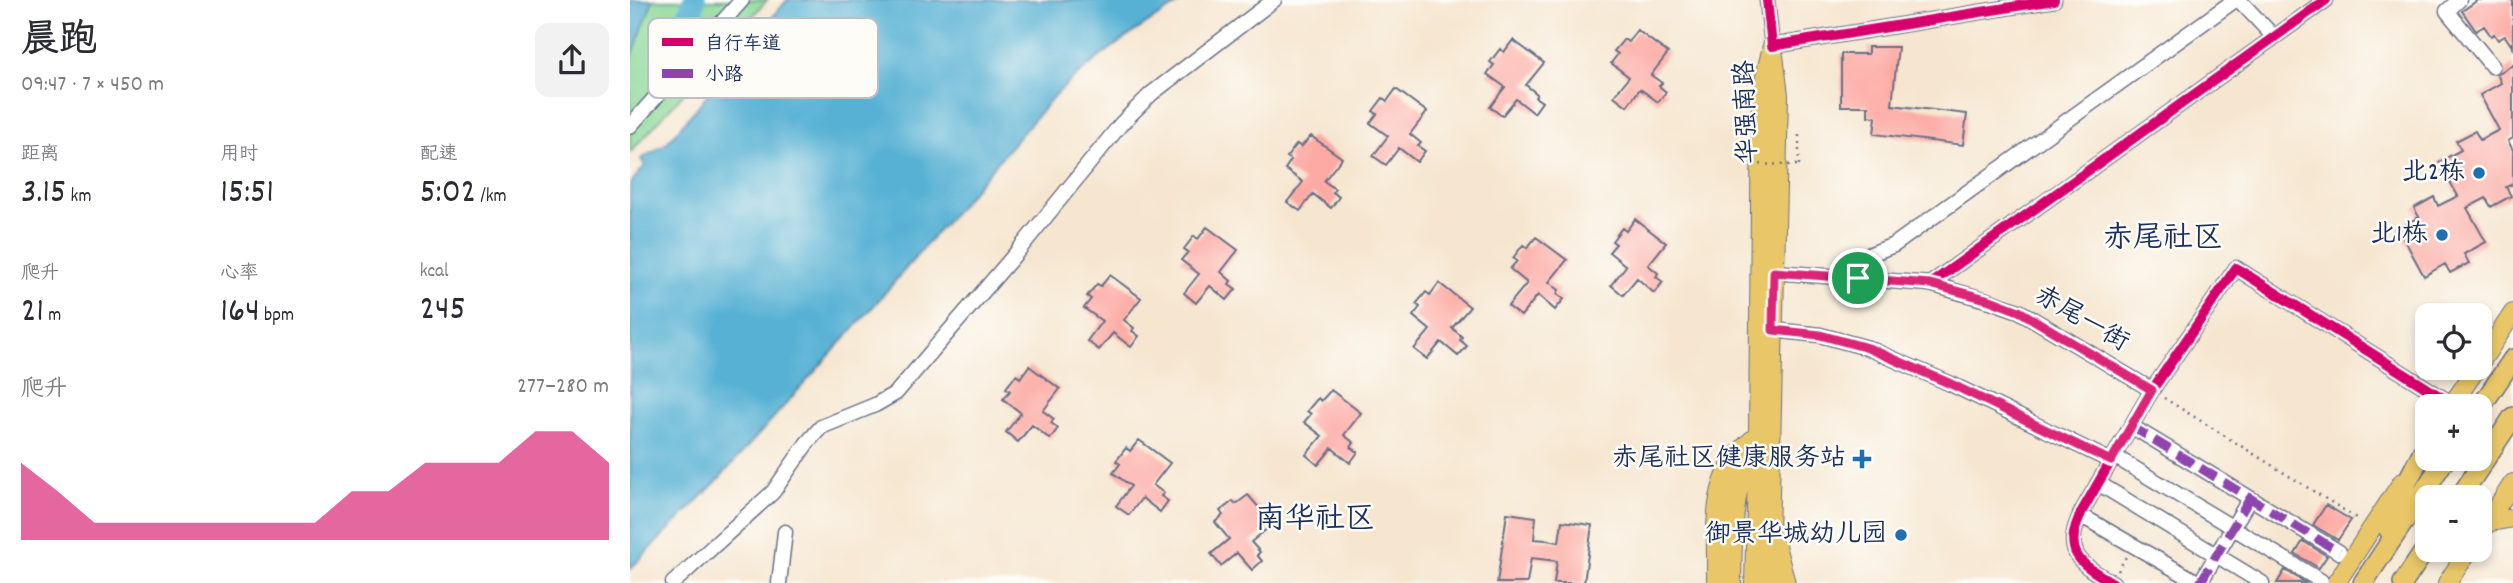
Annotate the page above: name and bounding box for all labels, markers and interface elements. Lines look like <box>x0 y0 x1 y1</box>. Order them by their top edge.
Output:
text: 晨跑 <box>21 15 97 70</box>
legend <box>648 18 878 98</box>
button: share <box>535 23 609 97</box>
text: 自行车道 <box>705 32 781 59</box>
street label: 华强南路 <box>1728 59 1768 165</box>
text: 小路 <box>705 63 743 90</box>
text: 09:47 · 7 × 450 m <box>21 69 164 102</box>
text: 距离 <box>21 142 59 169</box>
text: 用时 <box>220 142 258 169</box>
text: 配速 <box>420 142 458 169</box>
place label: 北2栋 <box>2402 155 2465 192</box>
marker: 北2栋 <box>2471 165 2487 181</box>
text: 3.15 <box>21 169 66 219</box>
text: 15:51 <box>220 169 274 219</box>
text: 5:02 <box>420 169 476 219</box>
text: km <box>66 184 91 211</box>
text: /km <box>476 184 507 211</box>
place label: 北1栋 <box>2370 217 2428 254</box>
district label: 赤尾社区 <box>2103 219 2223 262</box>
marker: 北1栋 <box>2434 227 2450 243</box>
pin <box>1828 248 1888 308</box>
text: kcal <box>420 259 449 286</box>
icon: arrive <box>1839 259 1877 297</box>
text: 爬升 <box>21 261 59 288</box>
text: 心率 <box>220 261 258 288</box>
street label: 赤尾一街 <box>2027 278 2135 362</box>
text: 245 <box>420 286 466 336</box>
text: 21 <box>21 288 44 338</box>
text: 164 <box>220 288 260 338</box>
text: m <box>44 303 61 330</box>
text: bpm <box>260 303 294 330</box>
map controls <box>2415 303 2492 562</box>
button: locate <box>2415 303 2492 380</box>
text: 277–280 m <box>517 371 609 404</box>
text: 爬升 <box>21 374 67 407</box>
button: + <box>2415 394 2492 471</box>
place label: 赤尾社区健康服务站 <box>1612 441 1846 478</box>
marker: 赤尾社区健康服务站 <box>1852 449 1872 469</box>
button: − <box>2415 485 2492 562</box>
district label: 南华社区 <box>1255 500 1375 543</box>
place label: 御景华城幼儿园 <box>1705 517 1887 554</box>
marker: 御景华城幼儿园 <box>1893 527 1909 543</box>

